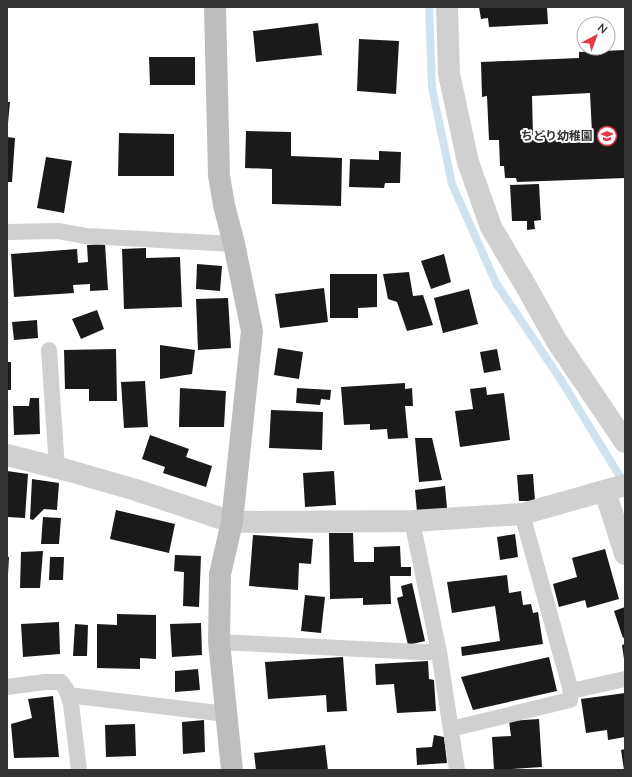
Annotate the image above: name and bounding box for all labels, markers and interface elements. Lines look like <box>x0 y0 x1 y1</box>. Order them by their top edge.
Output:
north arrow <box>576 16 616 56</box>
text: N <box>595 20 610 36</box>
school or university icon: ちどり幼稚園 <box>596 125 618 147</box>
place label: ちどり幼稚園 <box>521 128 593 143</box>

